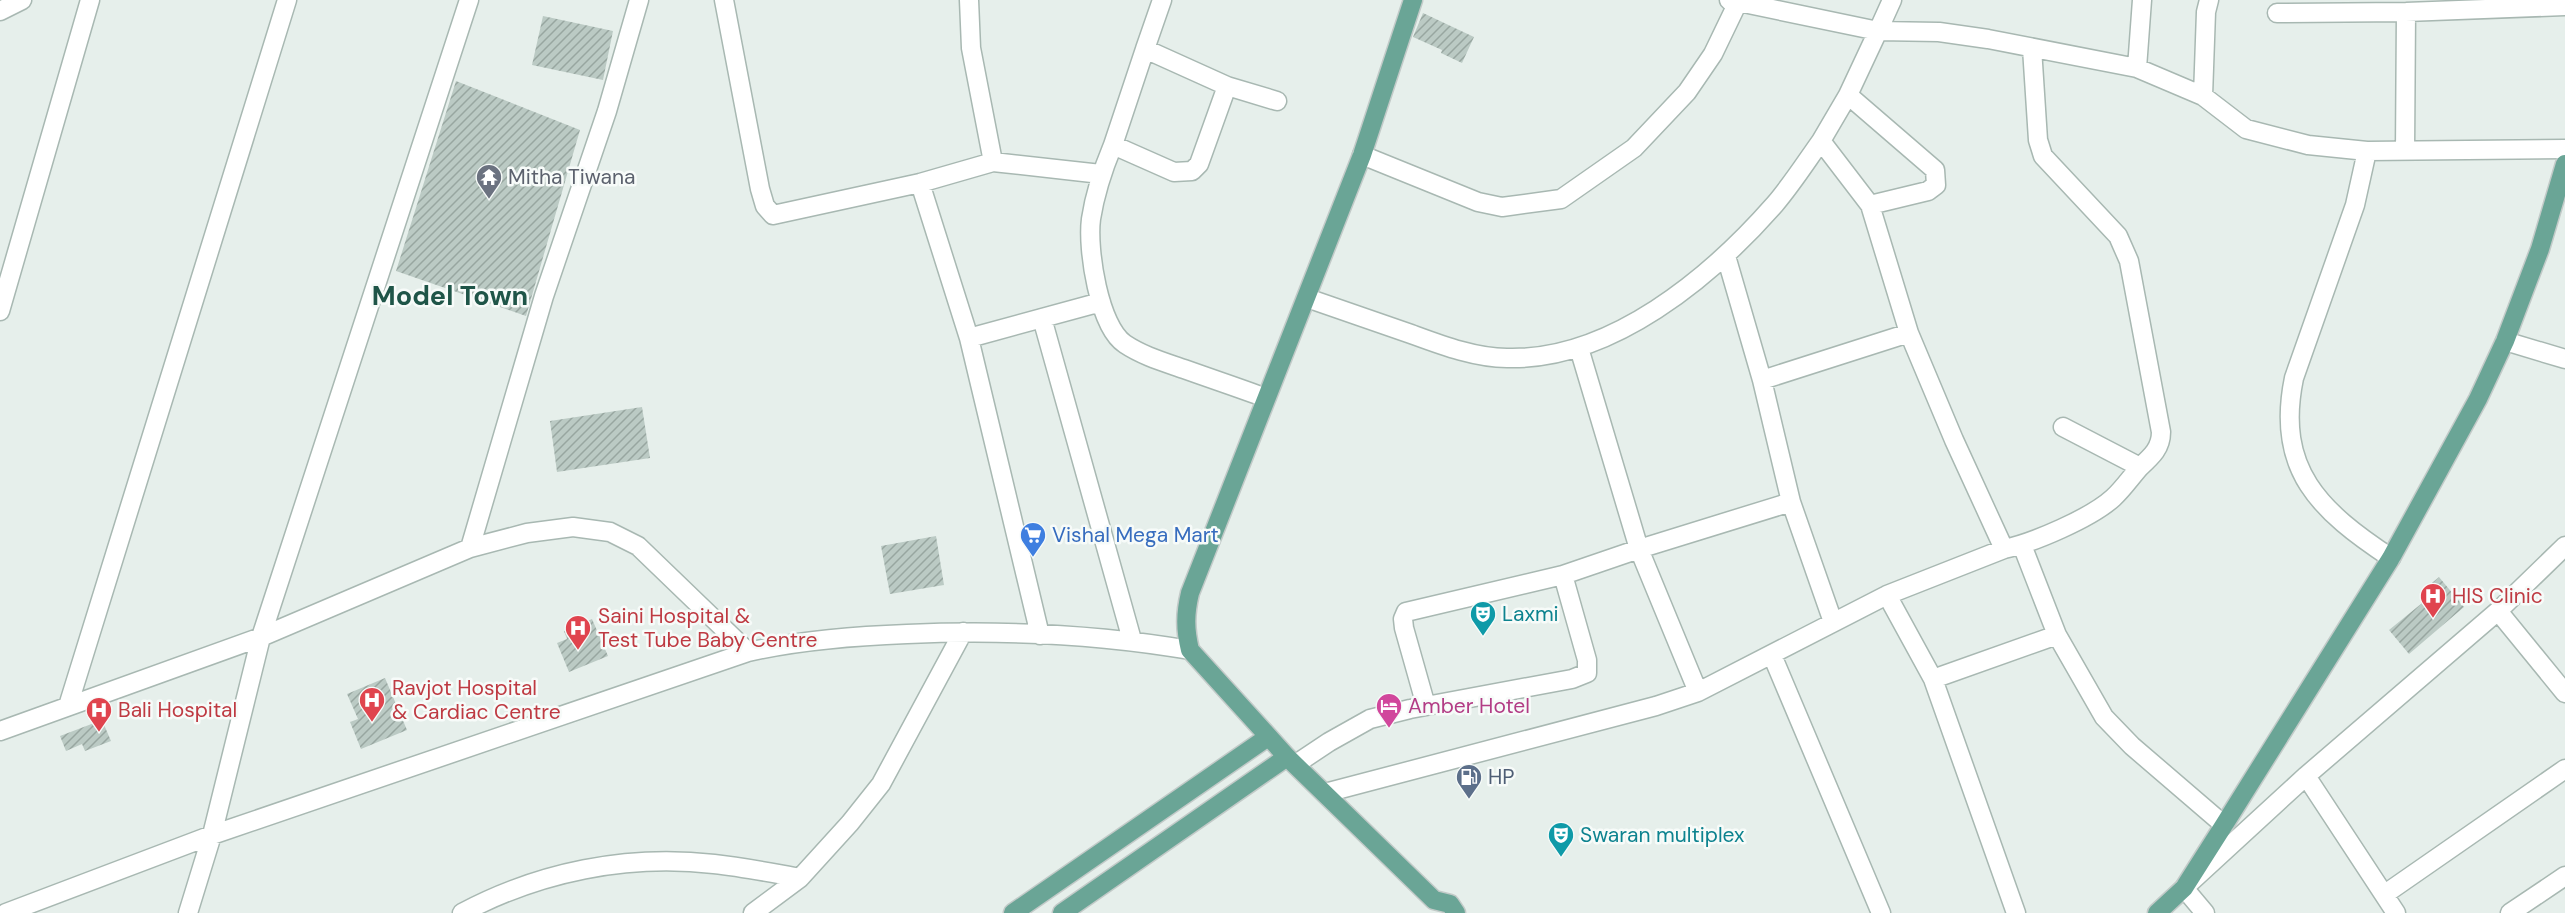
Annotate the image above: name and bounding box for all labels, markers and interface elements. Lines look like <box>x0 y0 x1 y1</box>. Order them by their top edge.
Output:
temple icon: Mitha Tiwana <box>474 162 504 200</box>
place label: Mitha Tiwana <box>508 163 635 191</box>
district label: Model Town <box>372 278 528 313</box>
supermarket icon: Vishal Mega Mart <box>1018 520 1048 558</box>
place label: Vishal Mega Mart <box>1052 521 1219 549</box>
hospital icon: HIS Clinic <box>2418 581 2448 619</box>
place label: HIS Clinic <box>2452 582 2543 610</box>
theatre icon: Laxmi <box>1468 599 1498 637</box>
place label: Laxmi <box>1502 600 1559 628</box>
place label: Saini Hospital & Test Tube Baby Centre <box>598 602 817 654</box>
hospital icon: Saini Hospital & Test Tube Baby Centre <box>563 613 593 651</box>
place label: Ravjot Hospital & Cardiac Centre <box>392 674 561 726</box>
hospital icon: Ravjot Hospital & Cardiac Centre <box>357 685 387 723</box>
hotel icon: Amber Hotel <box>1374 691 1404 729</box>
place label: Amber Hotel <box>1408 692 1530 720</box>
hospital icon: Bali Hospital <box>84 695 114 733</box>
place label: Bali Hospital <box>118 696 237 724</box>
fuel station icon: HP <box>1454 762 1484 800</box>
place label: HP <box>1488 763 1514 791</box>
theatre icon: Swaran multiplex <box>1546 820 1576 858</box>
place label: Swaran multiplex <box>1580 821 1744 849</box>

